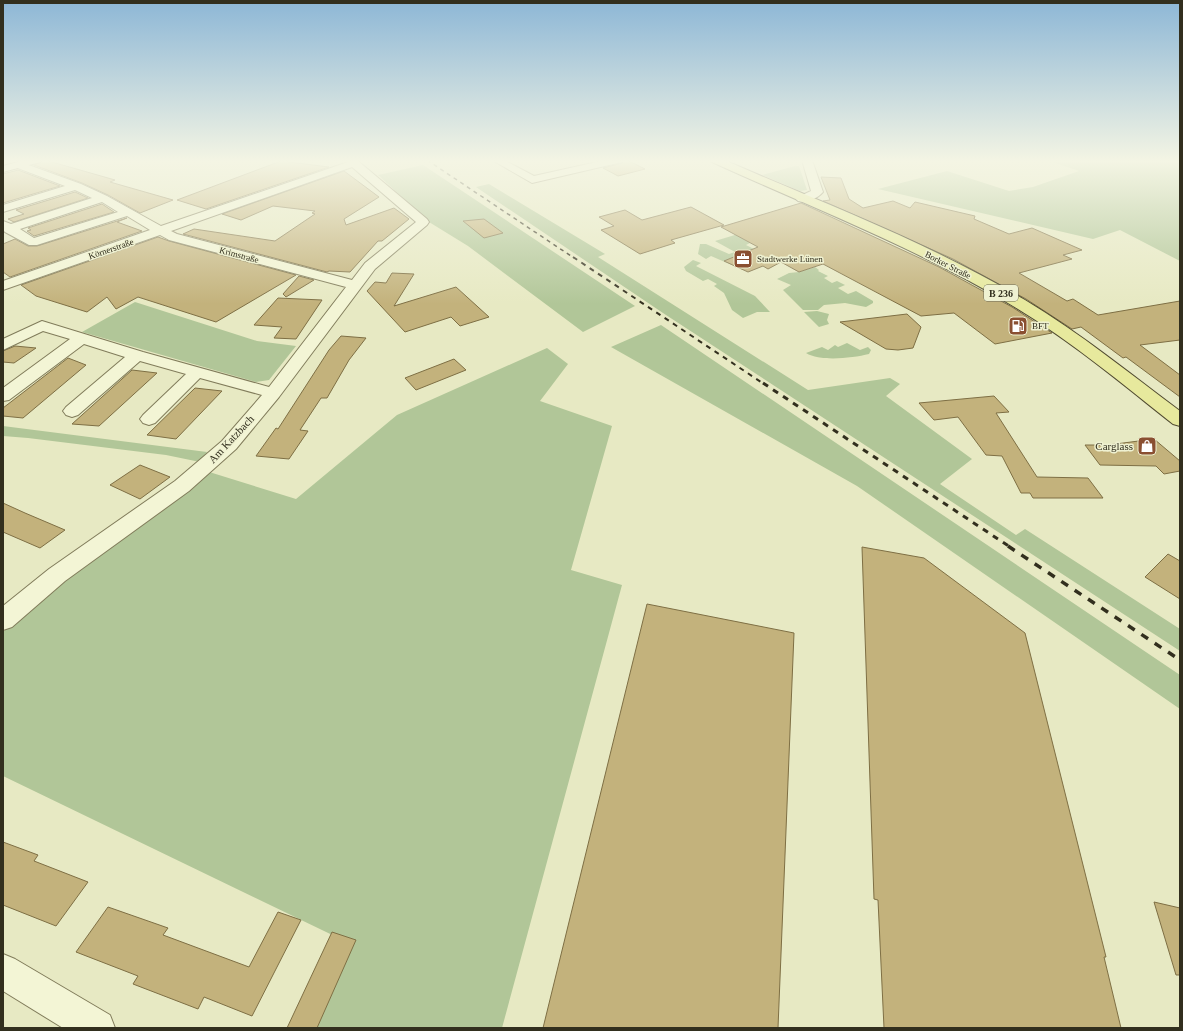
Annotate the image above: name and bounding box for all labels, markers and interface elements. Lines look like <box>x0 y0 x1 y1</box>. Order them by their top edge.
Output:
street label: Körnerstraße <box>87 237 135 261</box>
street label: Krimstraße <box>218 245 260 265</box>
office icon: Stadtwerke Lünen <box>732 248 754 270</box>
street label: Borker Straße <box>923 249 973 281</box>
place label: Stadtwerke Lünen <box>757 254 823 264</box>
road number: B 236 <box>984 285 1018 301</box>
fuel station icon: BFT <box>1007 315 1029 337</box>
place label: BFT <box>1032 321 1049 331</box>
street label: Am Katzbach <box>206 412 256 465</box>
shop icon: Carglass <box>1136 435 1158 457</box>
place label: Carglass <box>1095 440 1133 452</box>

